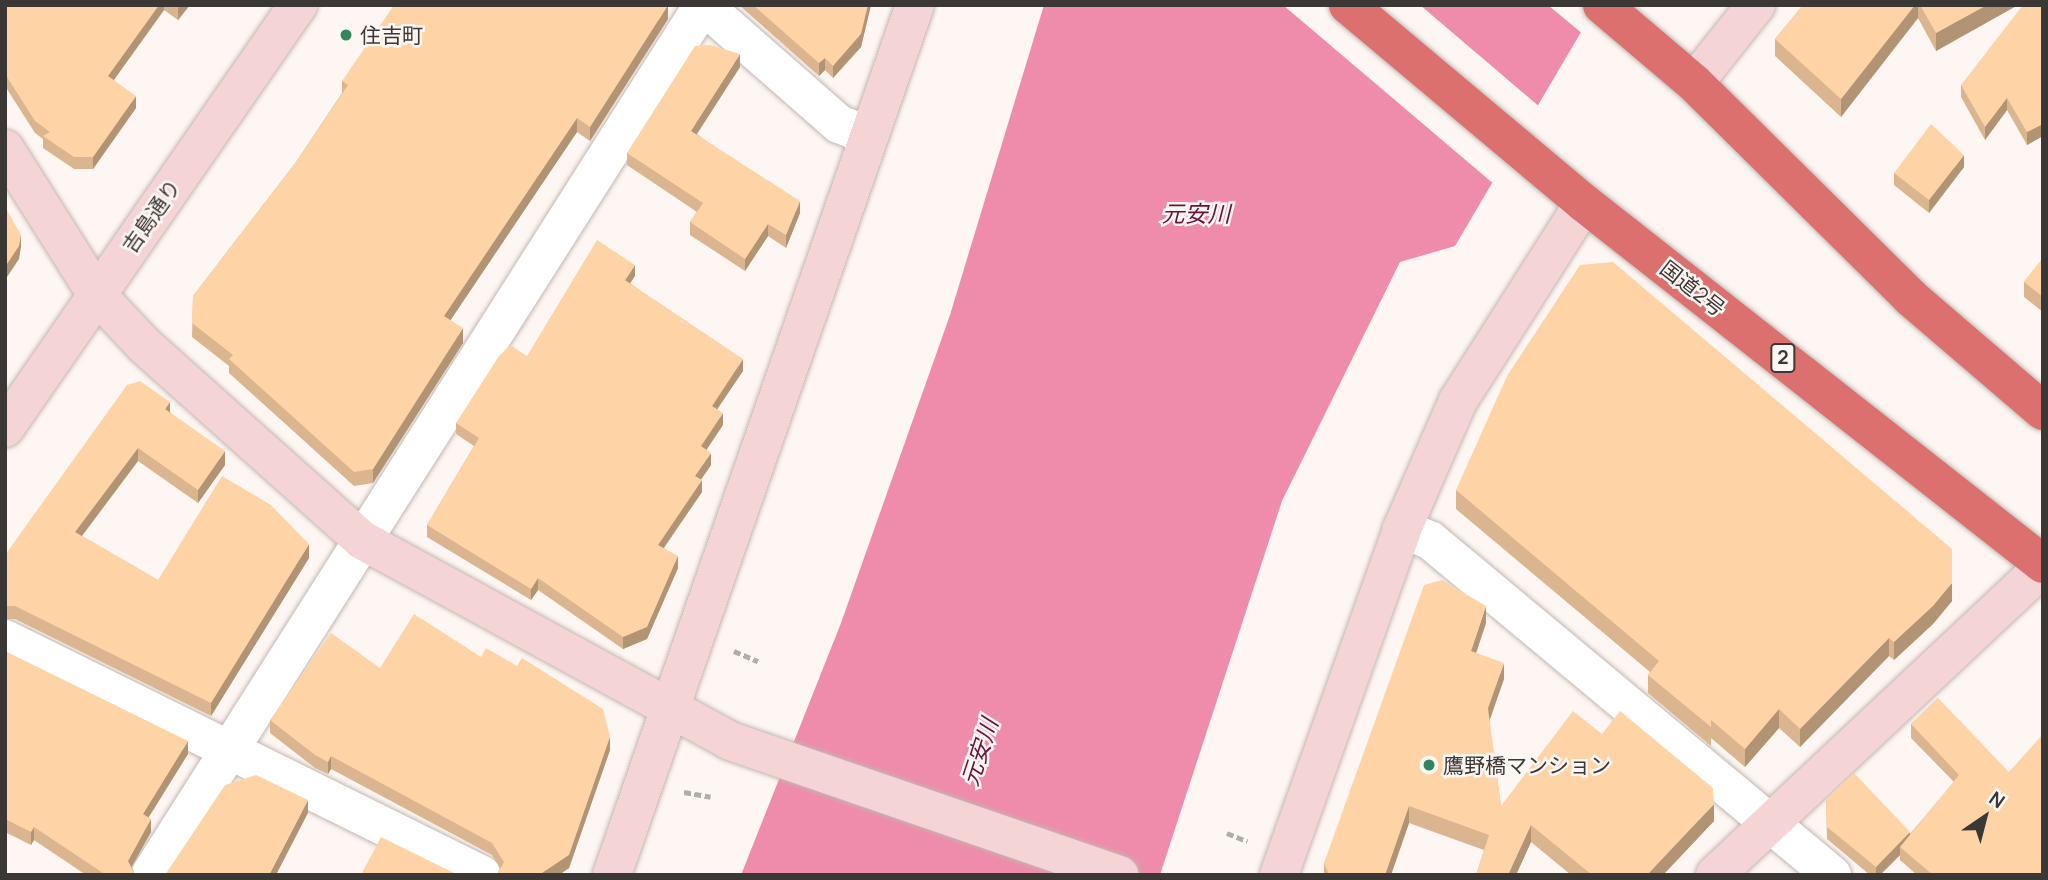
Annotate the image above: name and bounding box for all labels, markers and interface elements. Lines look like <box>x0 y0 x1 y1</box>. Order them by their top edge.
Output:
place label: 住吉町 <box>360 22 423 48</box>
marker: 住吉町 <box>338 27 354 43</box>
street label: 吉島通り <box>117 174 185 258</box>
water label: 元安川 <box>1162 199 1230 227</box>
street label: 国道2号 <box>1656 255 1730 321</box>
road number: 2 <box>1769 342 1797 374</box>
water label: 元安川 <box>955 715 1003 789</box>
place label: 鷹野橋マンション <box>1443 752 1611 778</box>
marker: 鷹野橋マンション <box>1421 757 1437 773</box>
north arrow <box>1950 782 2020 852</box>
text: N <box>1984 785 2010 814</box>

